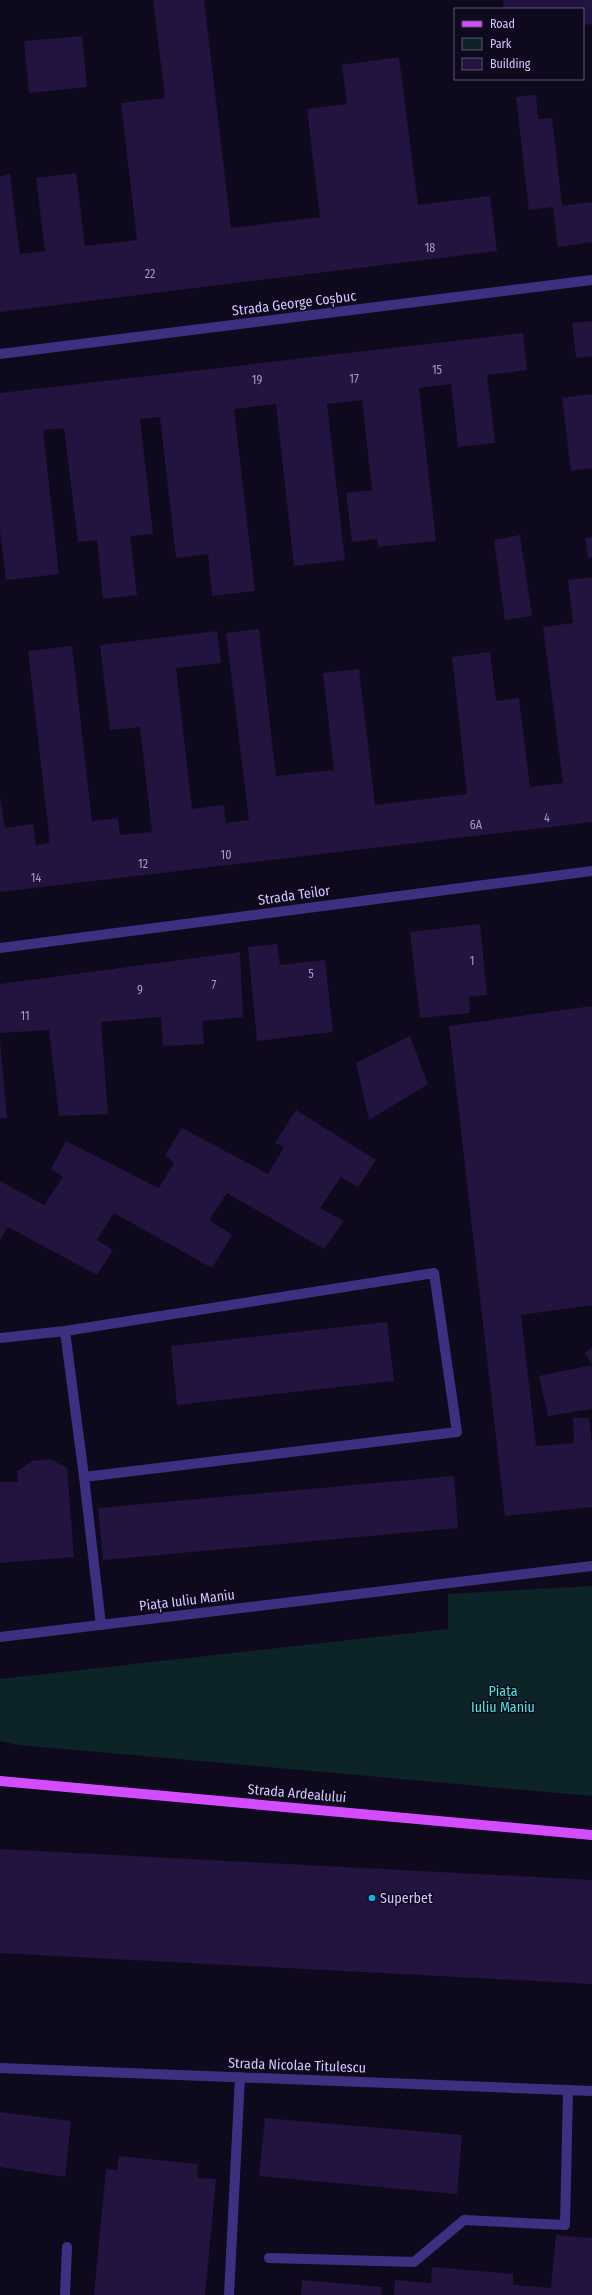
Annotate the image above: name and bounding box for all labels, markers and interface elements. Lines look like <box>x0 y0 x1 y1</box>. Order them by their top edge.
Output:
legend <box>454 8 584 80</box>
text: Road <box>490 17 515 31</box>
text: Park <box>490 37 512 51</box>
text: Building <box>490 57 531 71</box>
house number: 18 <box>425 241 435 255</box>
house number: 22 <box>145 267 155 281</box>
street label: Strada George Coșbuc <box>231 287 357 321</box>
house number: 15 <box>432 363 443 377</box>
house number: 17 <box>349 372 359 386</box>
house number: 19 <box>252 373 262 387</box>
house number: 4 <box>544 811 550 825</box>
house number: 6A <box>470 818 483 832</box>
house number: 10 <box>221 848 231 862</box>
house number: 12 <box>138 857 148 871</box>
house number: 14 <box>31 871 41 885</box>
street label: Strada Teilor <box>257 882 331 909</box>
house number: 1 <box>470 954 474 968</box>
house number: 5 <box>308 967 314 981</box>
house number: 7 <box>212 978 217 992</box>
house number: 9 <box>137 983 143 997</box>
house number: 11 <box>20 1009 30 1023</box>
street label: Piața Iuliu Maniu <box>138 1586 236 1616</box>
park label: Piața Iuliu Maniu <box>471 1683 535 1716</box>
street label: Strada Ardealului <box>247 1781 347 1806</box>
place label: Superbet <box>380 1890 433 1907</box>
marker: Superbet <box>367 1893 377 1903</box>
street label: Strada Nicolae Titulescu <box>228 2055 366 2076</box>

